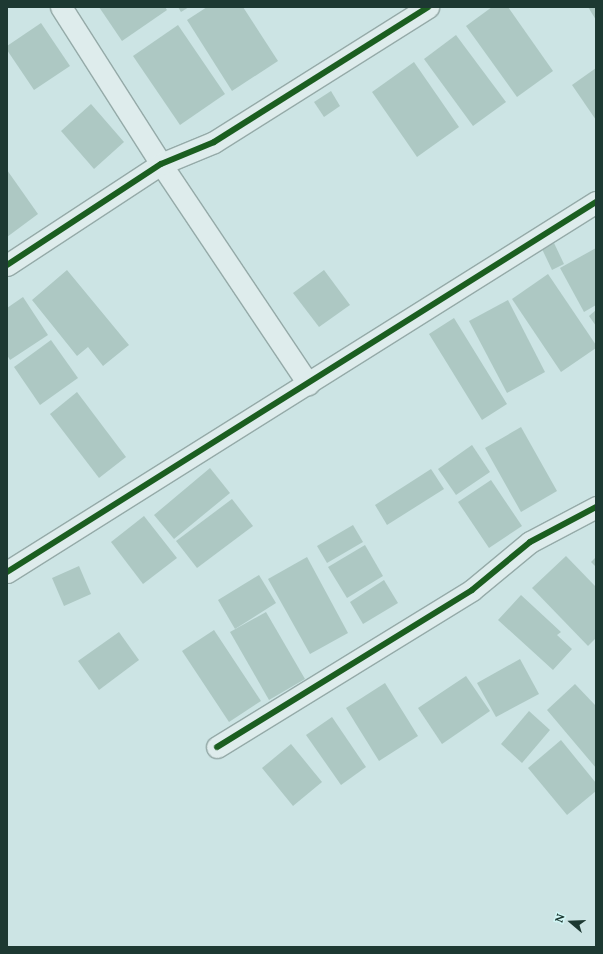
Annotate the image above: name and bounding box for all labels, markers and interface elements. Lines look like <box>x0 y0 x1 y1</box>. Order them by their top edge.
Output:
north arrow <box>551 902 591 942</box>
text: N <box>552 912 568 924</box>

